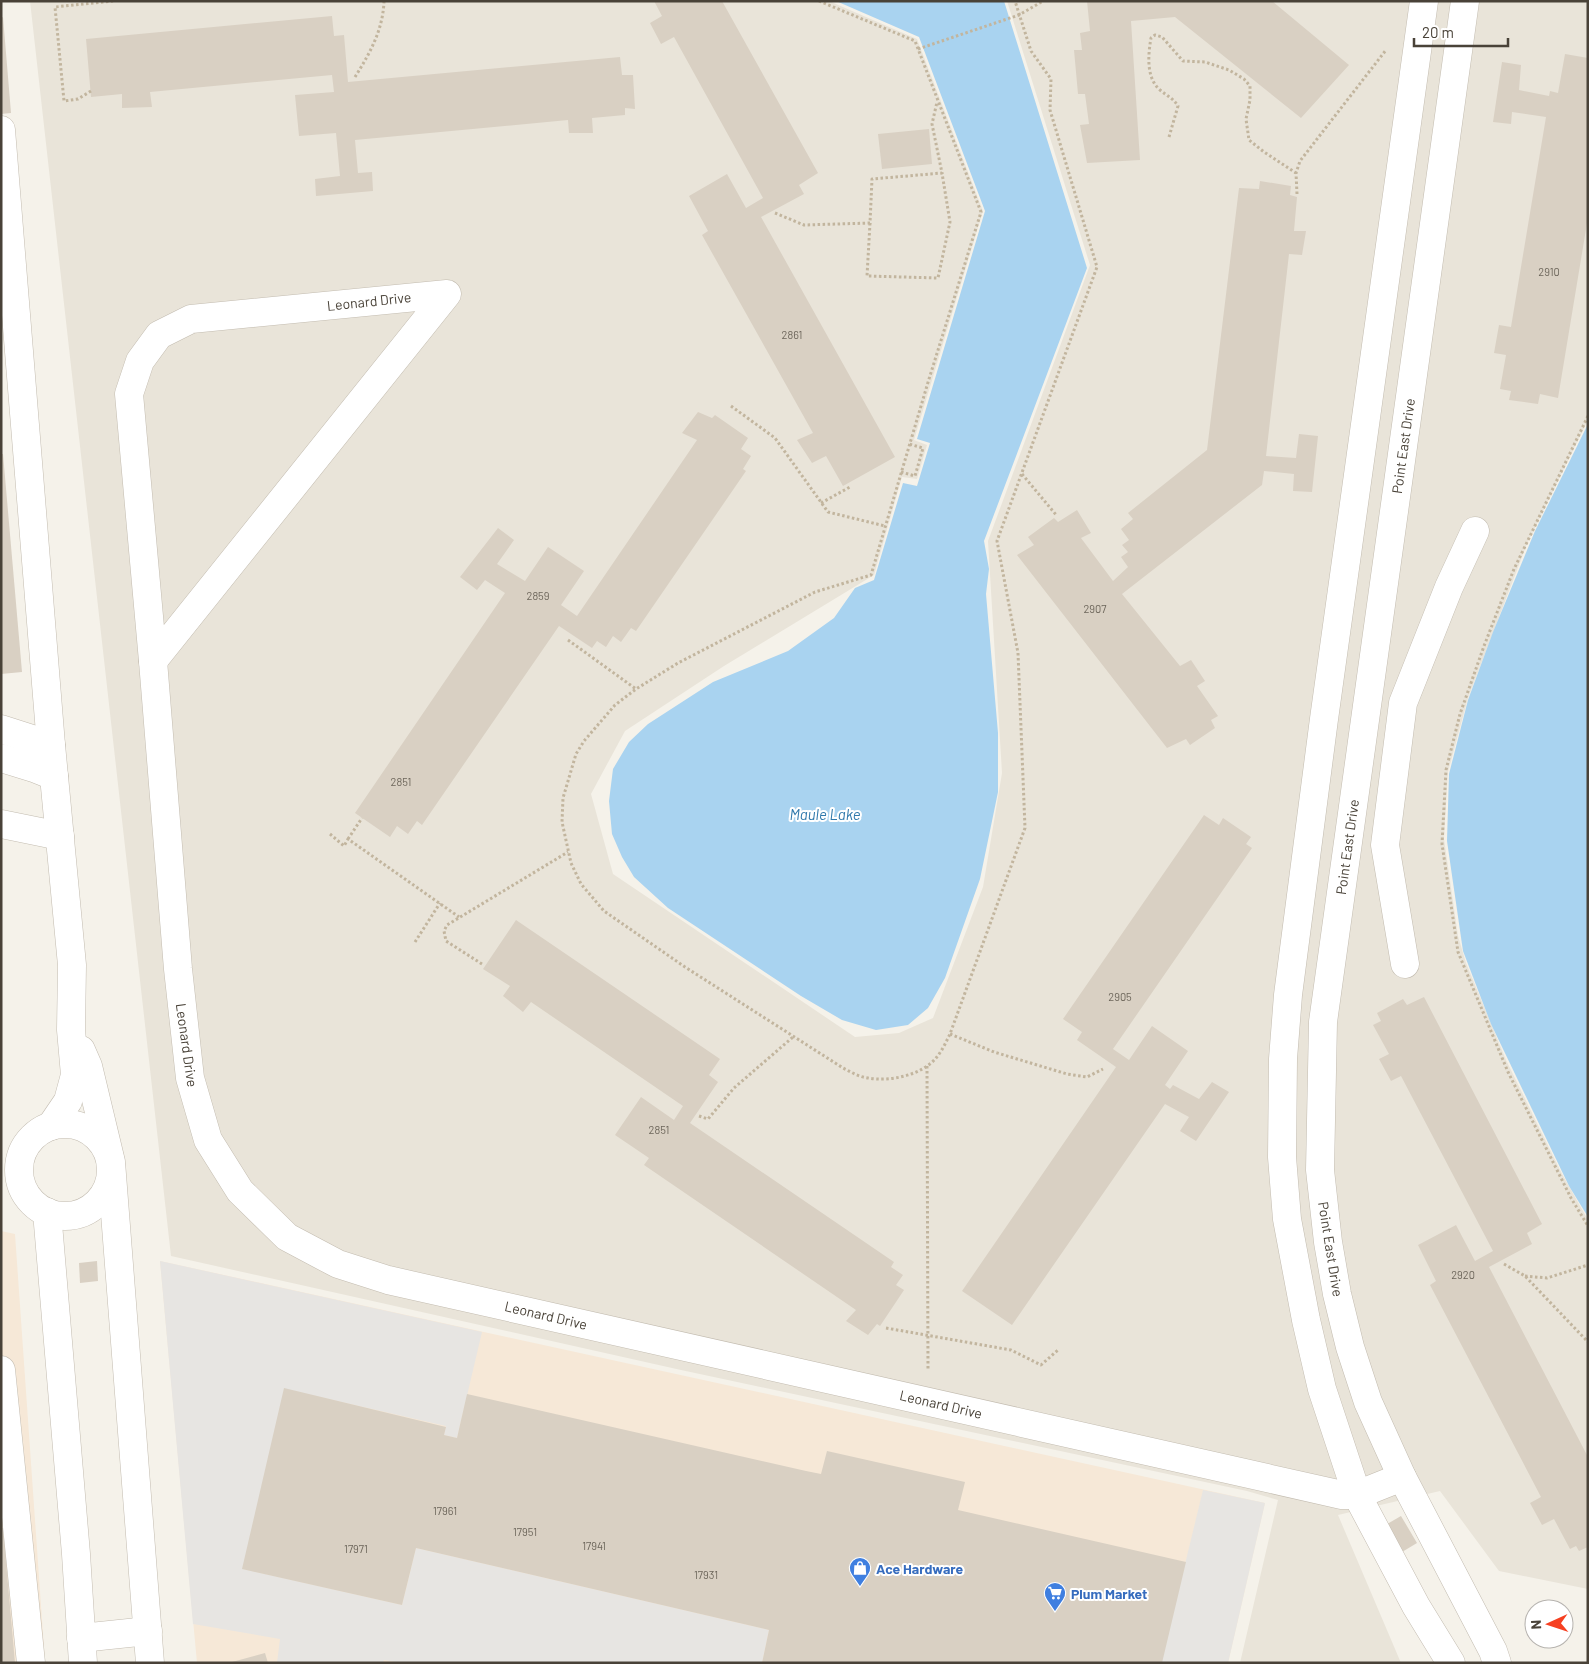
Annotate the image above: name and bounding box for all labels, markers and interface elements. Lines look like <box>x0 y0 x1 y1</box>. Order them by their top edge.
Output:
scale bar <box>1414 15 1508 47</box>
text: 20 m <box>1422 23 1454 41</box>
house number: 2910 <box>1538 265 1560 278</box>
street label: Leonard Drive <box>326 288 412 314</box>
house number: 2861 <box>782 328 802 341</box>
street label: Point East Drive <box>1388 397 1418 495</box>
house number: 2859 <box>526 589 550 602</box>
house number: 2907 <box>1083 602 1107 615</box>
house number: 2851 <box>391 775 411 788</box>
street label: Point East Drive <box>1332 798 1362 896</box>
water label: Maule Lake <box>789 805 861 823</box>
house number: 2905 <box>1108 990 1132 1003</box>
street label: Leonard Drive <box>173 1002 201 1088</box>
house number: 2851 <box>649 1123 669 1136</box>
street label: Point East Drive <box>1315 1200 1347 1298</box>
house number: 2920 <box>1451 1268 1475 1281</box>
street label: Leonard Drive <box>503 1297 589 1333</box>
street label: Leonard Drive <box>898 1386 984 1422</box>
house number: 17961 <box>433 1504 457 1517</box>
house number: 17951 <box>513 1525 537 1538</box>
house number: 17941 <box>582 1539 606 1552</box>
house number: 17971 <box>344 1542 368 1555</box>
shop icon: Ace Hardware <box>848 1556 872 1587</box>
place label: Ace Hardware <box>876 1560 963 1577</box>
house number: 17931 <box>694 1568 718 1581</box>
supermarket icon: Plum Market <box>1043 1581 1067 1612</box>
place label: Plum Market <box>1071 1585 1147 1602</box>
north arrow <box>1524 1599 1574 1649</box>
text: N <box>1527 1620 1544 1630</box>

